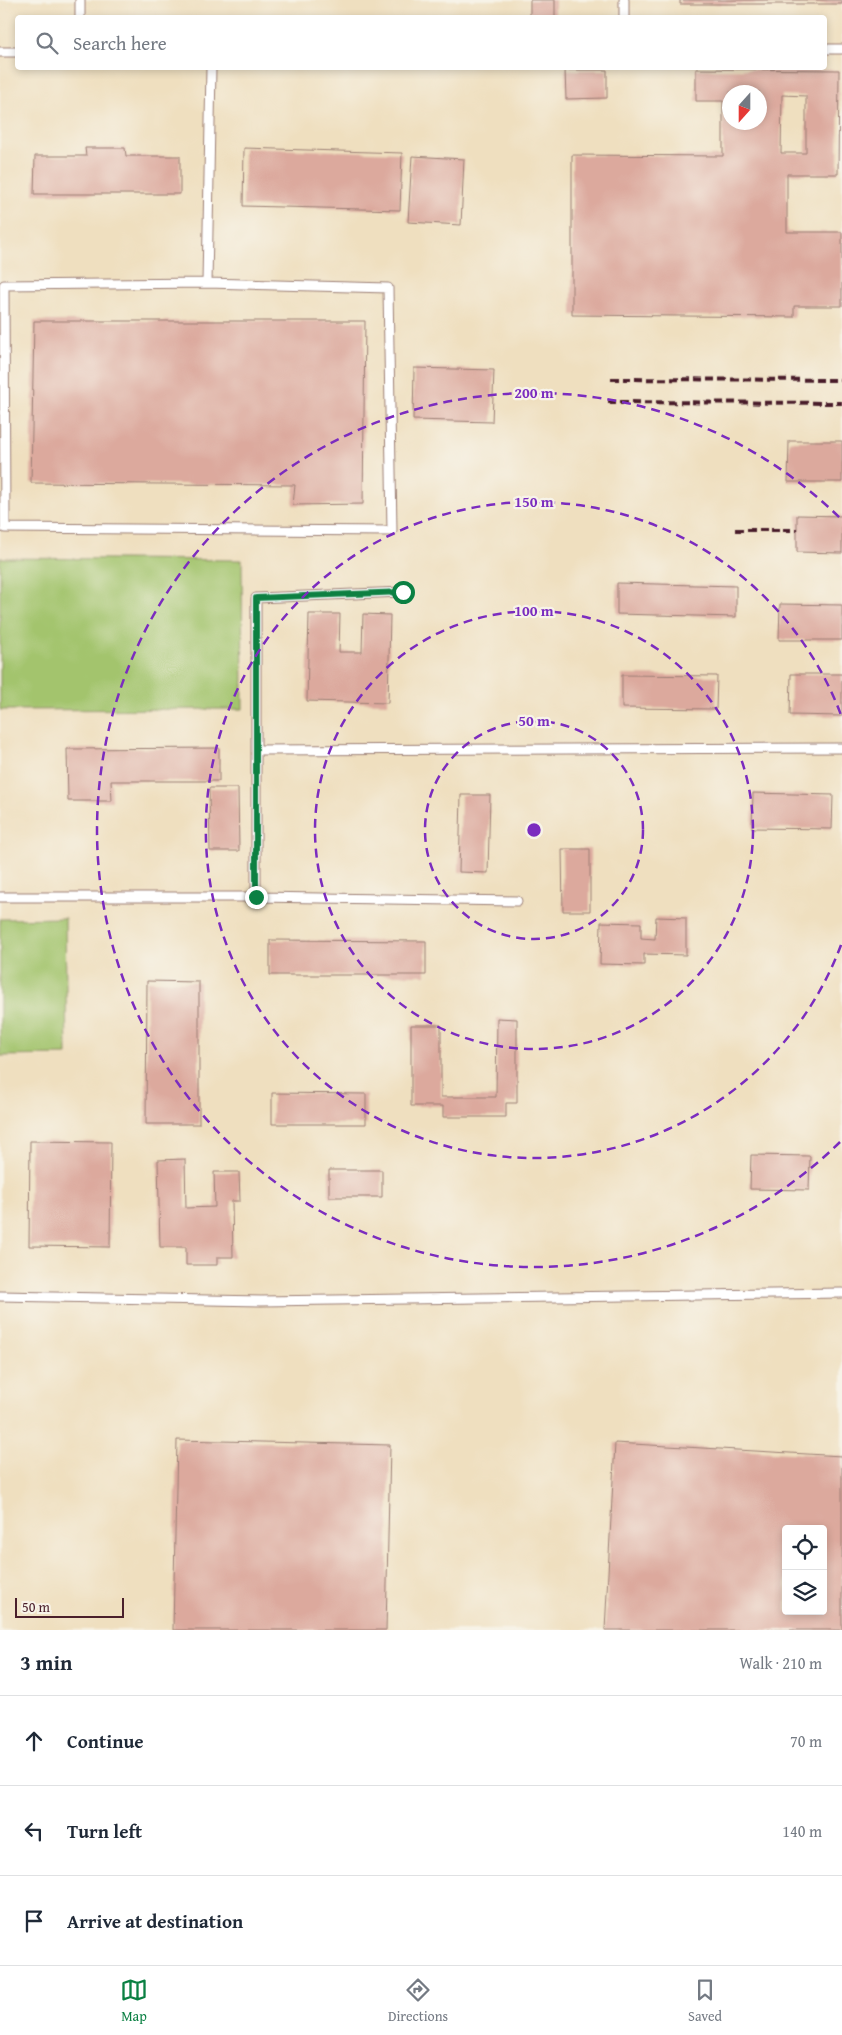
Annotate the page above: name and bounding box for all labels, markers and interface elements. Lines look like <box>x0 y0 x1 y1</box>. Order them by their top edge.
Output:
search box <box>15 15 827 70</box>
icon: search <box>33 29 61 57</box>
text: Search here <box>73 29 167 57</box>
north arrow <box>722 85 767 130</box>
text: 200 m <box>514 382 554 403</box>
text: 150 m <box>514 491 554 512</box>
route start <box>392 581 415 604</box>
text: 100 m <box>514 600 554 621</box>
text: 50 m <box>518 710 550 731</box>
centre of rings <box>525 821 543 839</box>
route end <box>245 886 268 909</box>
map controls <box>782 1525 827 1615</box>
button: locate <box>782 1525 827 1570</box>
button: layers <box>782 1570 827 1615</box>
scale bar <box>15 1595 124 1618</box>
text: 50 m <box>22 1597 50 1617</box>
text: 3 min <box>20 1647 72 1678</box>
text: Walk · 210 m <box>739 1651 822 1675</box>
icon: ahead <box>20 1727 48 1755</box>
text: Continue <box>67 1727 144 1755</box>
text: 70 m <box>790 1729 822 1753</box>
icon: left <box>20 1817 48 1845</box>
text: Turn left <box>67 1817 142 1845</box>
text: 140 m <box>782 1819 822 1843</box>
icon: arrive <box>20 1907 48 1935</box>
text: Arrive at destination <box>67 1907 243 1935</box>
tab: Map <box>120 1976 148 2026</box>
tab: Directions <box>388 1976 448 2026</box>
tab: Saved <box>688 1976 722 2026</box>

